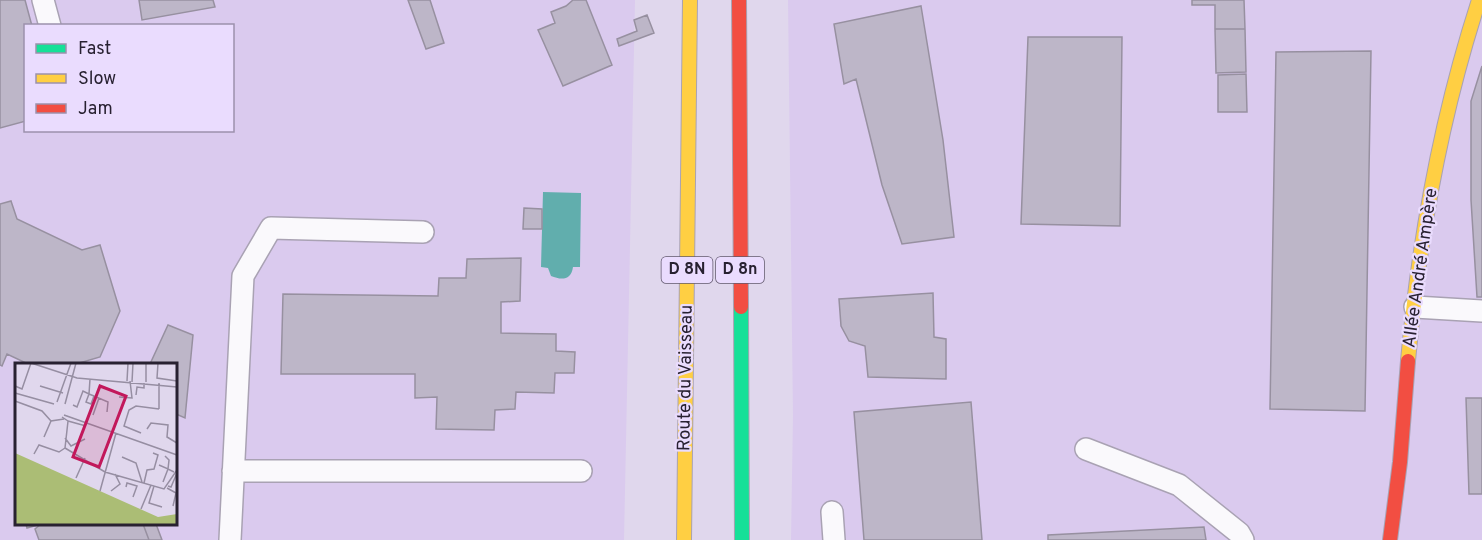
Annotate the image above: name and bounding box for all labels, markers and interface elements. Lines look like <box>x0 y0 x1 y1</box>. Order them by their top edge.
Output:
legend <box>24 24 234 132</box>
text: Fast <box>78 38 111 61</box>
text: Slow <box>78 68 116 91</box>
text: Jam <box>78 98 113 121</box>
street label: Allée André Ampère <box>1398 187 1444 349</box>
road number: D 8N <box>662 257 712 283</box>
road number: D 8n <box>716 257 764 283</box>
street label: Route du Vaisseau <box>673 305 699 451</box>
inset map <box>15 363 177 525</box>

